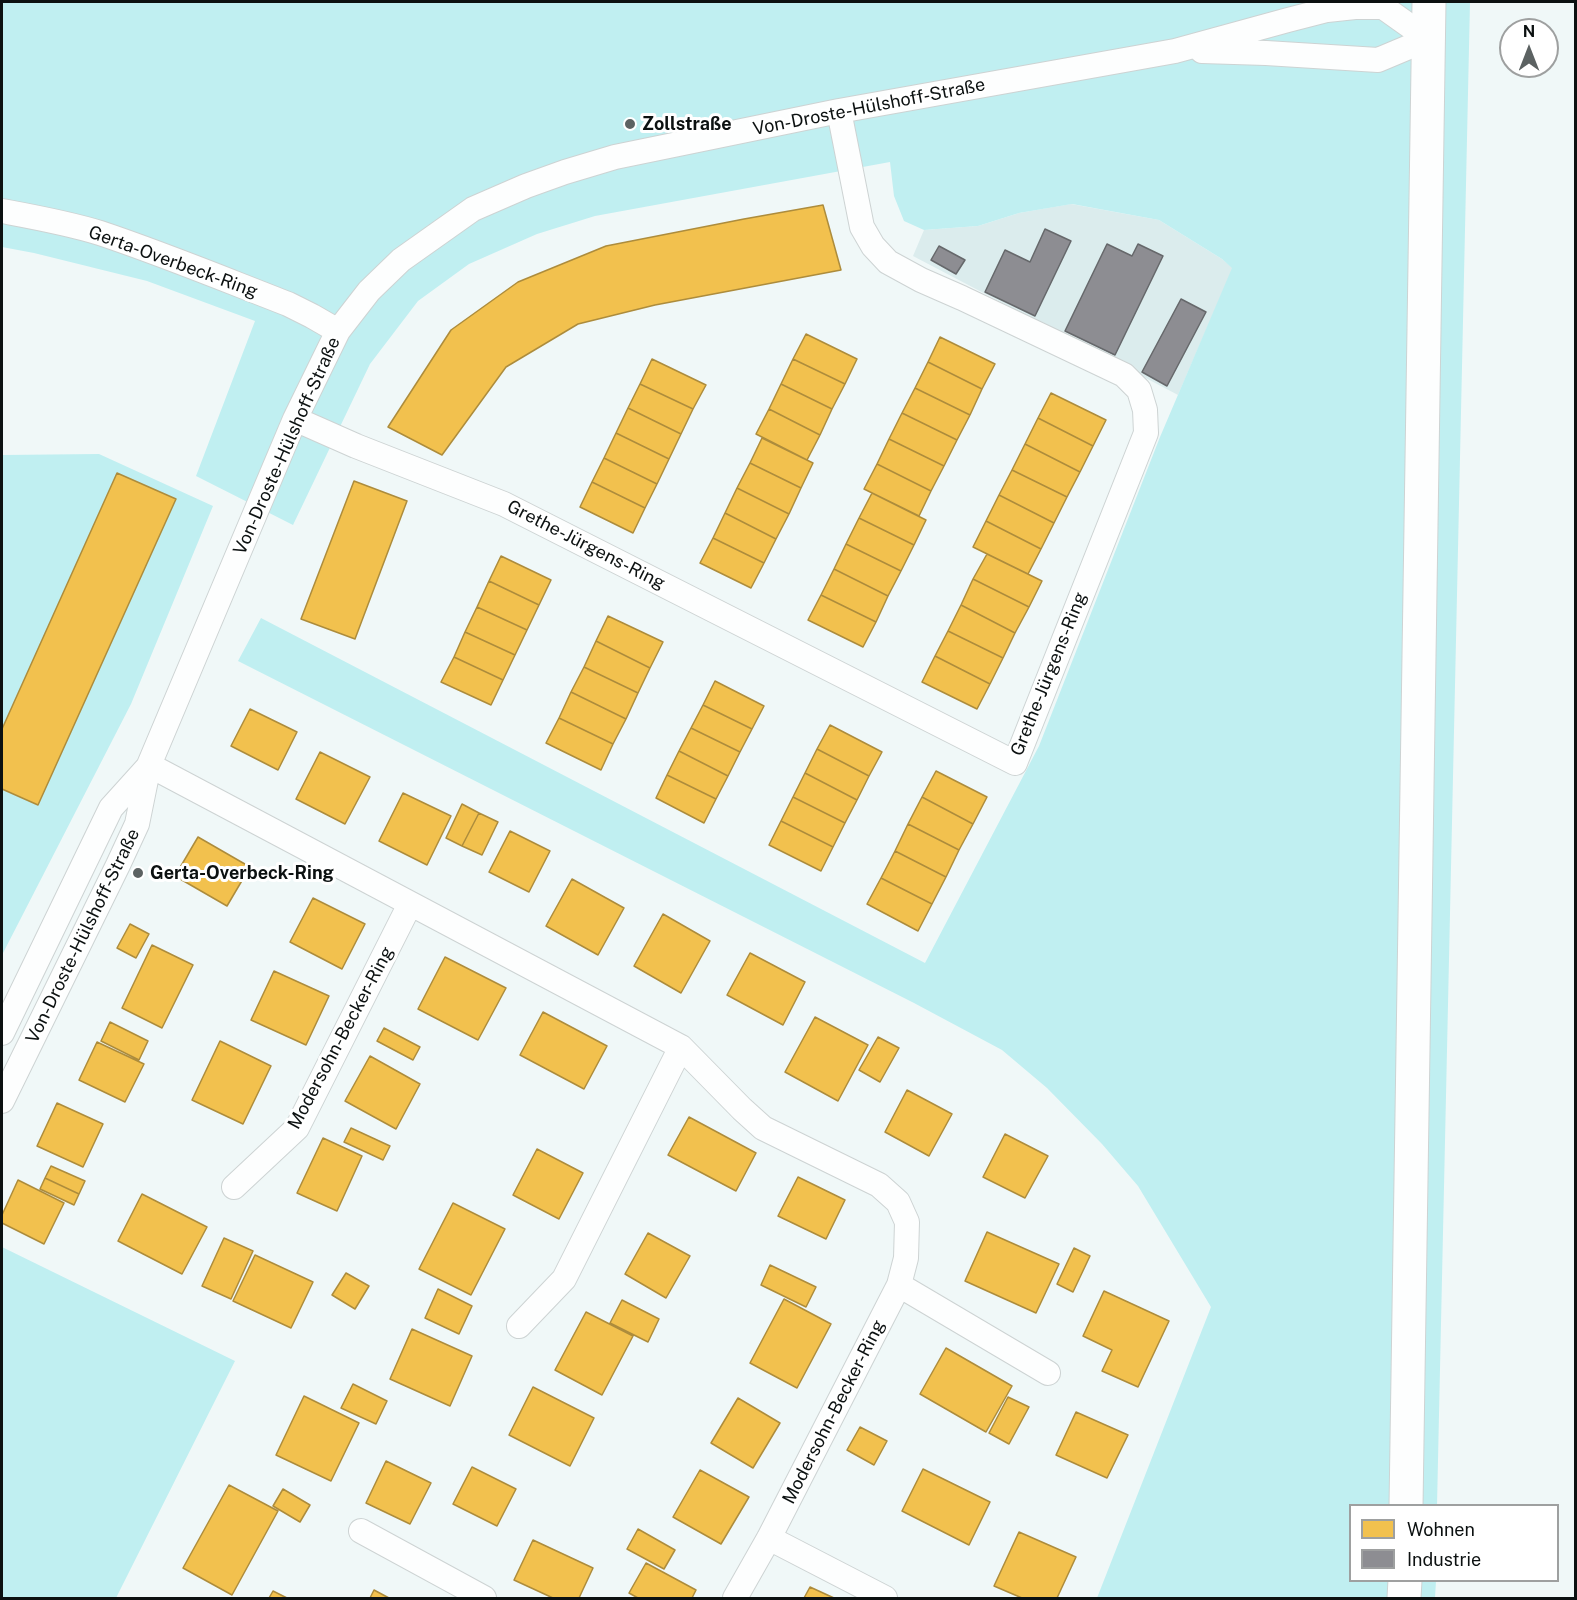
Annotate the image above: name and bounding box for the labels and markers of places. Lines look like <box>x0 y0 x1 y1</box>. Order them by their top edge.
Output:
place label: Zollstraße <box>642 113 732 135</box>
marker: Zollstraße <box>623 117 637 131</box>
place label: Gerta-Overbeck-Ring <box>150 862 334 884</box>
marker: Gerta-Overbeck-Ring <box>131 866 145 880</box>

